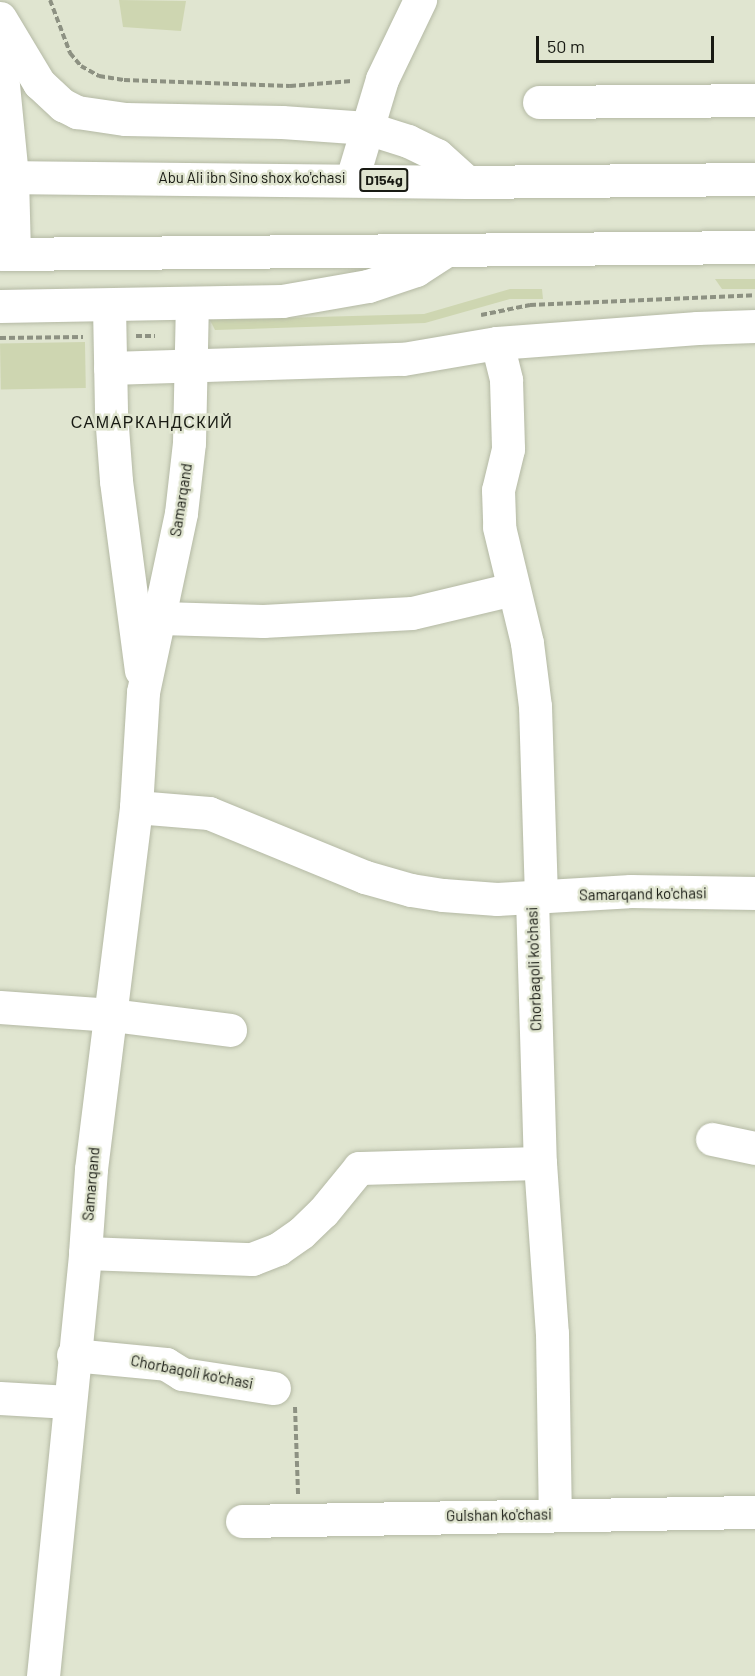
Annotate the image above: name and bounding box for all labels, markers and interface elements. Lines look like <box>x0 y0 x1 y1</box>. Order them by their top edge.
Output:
scale bar <box>539 24 718 62</box>
text: 50 m <box>547 35 585 57</box>
street label: Abu Ali ibn Sino shox ko'chasi <box>159 169 345 187</box>
road number: D154g <box>358 169 410 191</box>
district label: САМАРКАНДСКИЙ <box>71 412 233 432</box>
street label: Samarqand <box>166 462 196 538</box>
street label: Samarqand ko'chasi <box>579 884 707 904</box>
street label: Chorbaqoli ko'chasi <box>523 907 545 1031</box>
street label: Samarqand <box>79 1146 103 1222</box>
street label: Chorbaqoli ko'chasi <box>129 1351 255 1393</box>
street label: Gulshan ko'chasi <box>446 1505 552 1525</box>

